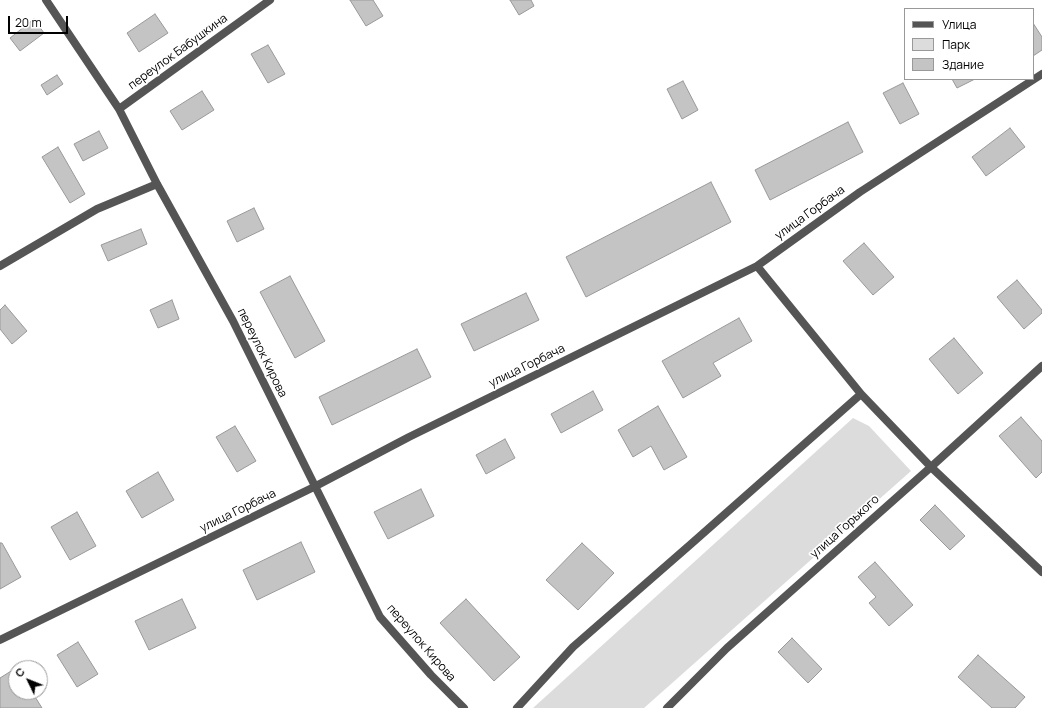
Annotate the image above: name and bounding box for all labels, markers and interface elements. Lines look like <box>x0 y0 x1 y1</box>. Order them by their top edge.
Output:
scale bar <box>10 8 70 34</box>
legend <box>904 8 1034 80</box>
street label: переулок Бабушкина <box>126 11 230 93</box>
text: 20 m <box>15 14 42 31</box>
text: Улица <box>942 16 976 33</box>
text: Парк <box>942 36 970 53</box>
text: Здание <box>942 56 984 73</box>
street label: улица Горбача <box>772 183 848 243</box>
street label: переулок Кирова <box>234 306 290 400</box>
street label: улица Горбача <box>487 341 567 391</box>
street label: улица Горбача <box>198 486 278 536</box>
street label: улица Горького <box>808 492 882 562</box>
street label: переулок Кирова <box>384 601 458 685</box>
north arrow <box>8 660 48 700</box>
text: С <box>11 664 28 680</box>

